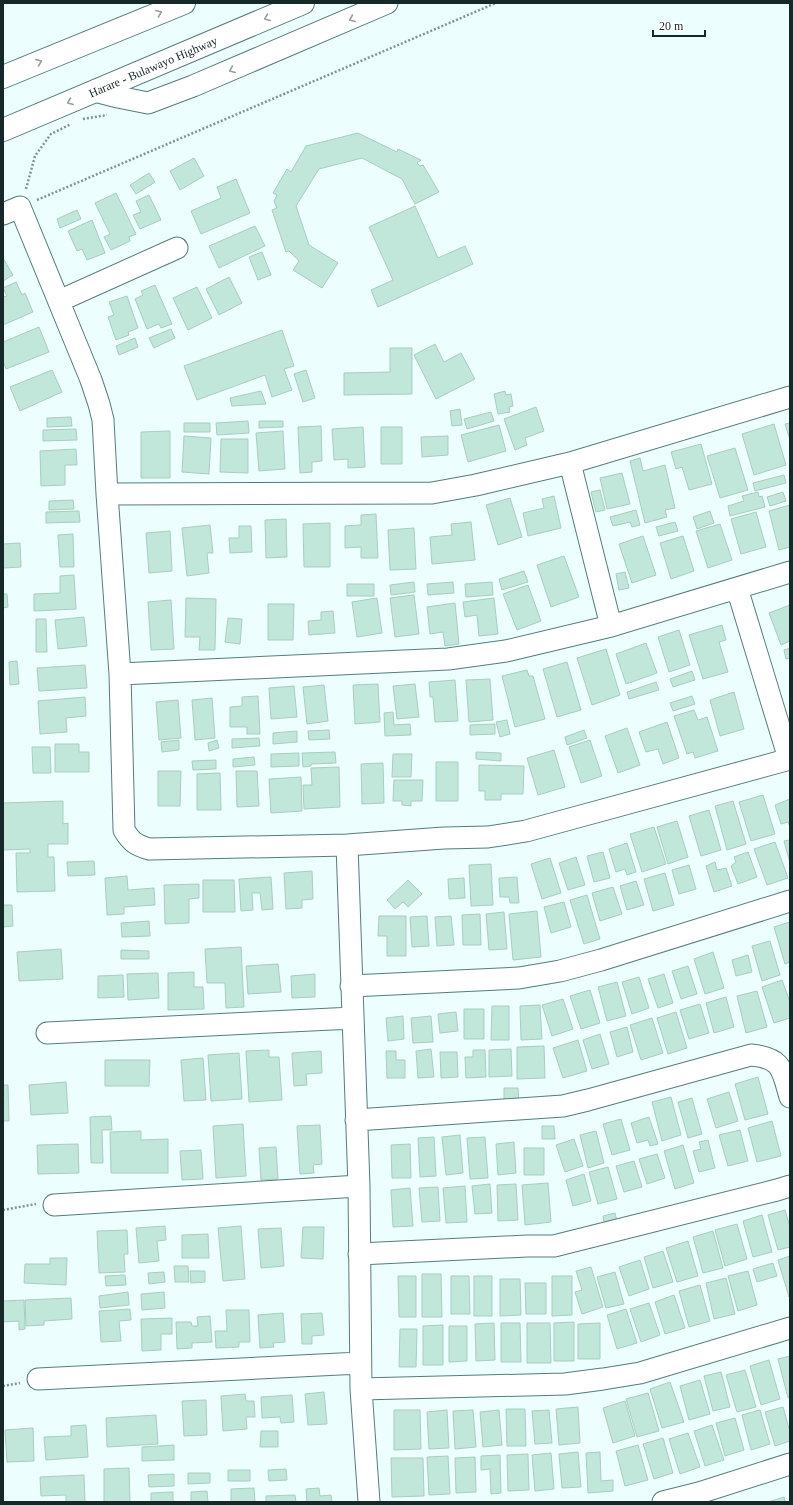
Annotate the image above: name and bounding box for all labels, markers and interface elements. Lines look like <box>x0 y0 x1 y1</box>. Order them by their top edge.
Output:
one-way arrow <box>156 9 163 17</box>
scale bar <box>653 12 705 38</box>
one-way arrow <box>263 13 271 21</box>
one-way arrow <box>348 14 356 22</box>
text: 20 m <box>659 19 684 33</box>
street label: Harare - Bulawayo Highway <box>87 34 219 100</box>
one-way arrow <box>35 59 43 67</box>
one-way arrow <box>229 65 236 73</box>
one-way arrow <box>66 97 73 105</box>

